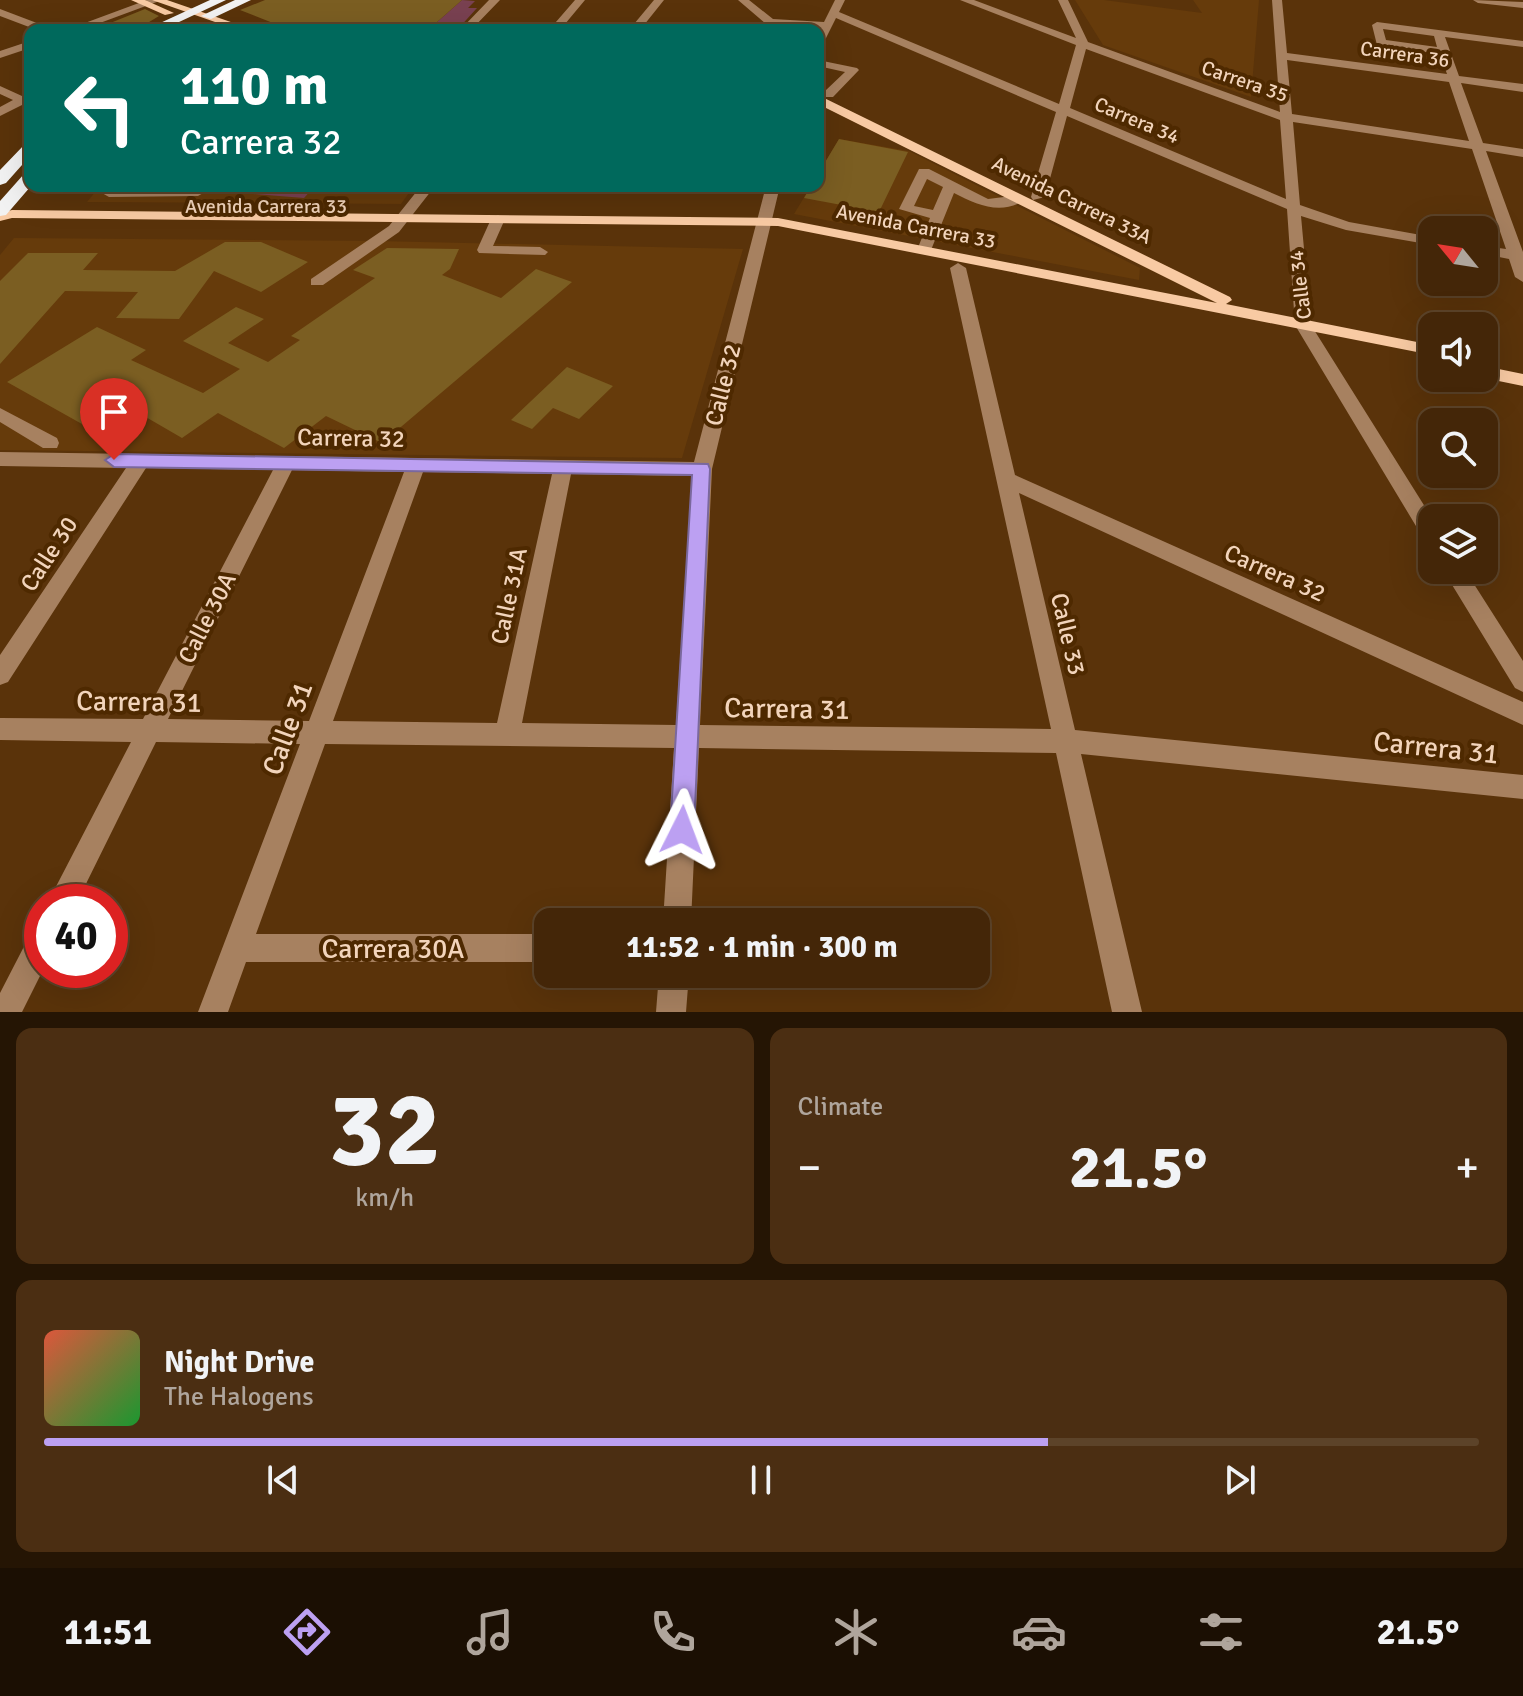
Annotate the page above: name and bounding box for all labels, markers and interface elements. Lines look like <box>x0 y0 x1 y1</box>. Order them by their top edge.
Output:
street label: Carrera 36 <box>1359 36 1451 73</box>
text: 110 m <box>180 51 328 120</box>
street label: Carrera 35 <box>1198 55 1291 108</box>
icon: left <box>48 56 152 160</box>
street label: Carrera 34 <box>1091 91 1183 150</box>
text: Carrera 32 <box>180 120 342 165</box>
street label: Avenida Carrera 33A <box>988 151 1156 250</box>
street label: Avenida Carrera 33 <box>185 194 347 219</box>
street label: Avenida Carrera 33 <box>834 199 998 254</box>
north arrow <box>1418 216 1498 296</box>
map controls <box>1418 216 1498 584</box>
street label: Calle 34 <box>1284 249 1317 321</box>
button: sound <box>1418 312 1498 392</box>
street label: Calle 32 <box>698 341 748 429</box>
pin <box>80 378 148 460</box>
icon: arrive <box>92 390 136 434</box>
button: search <box>1418 408 1498 488</box>
street label: Carrera 32 <box>297 422 405 454</box>
button: layers <box>1418 504 1498 584</box>
street label: Calle 30 <box>14 511 84 597</box>
street label: Carrera 32 <box>1220 537 1330 609</box>
street label: Calle 31A <box>484 545 534 647</box>
street label: Calle 30A <box>171 567 243 668</box>
street label: Calle 33 <box>1044 590 1092 678</box>
street label: Calle 31 <box>255 677 321 780</box>
street label: Carrera 31 <box>76 684 202 720</box>
street label: Carrera 31 <box>724 691 850 727</box>
street label: Carrera 31 <box>1372 725 1500 771</box>
position arrow <box>640 788 724 872</box>
speed limit sign: 40 <box>24 884 128 988</box>
text: 11:52 · 1 min · 300 m <box>626 929 898 966</box>
street label: Carrera 30A <box>322 932 464 966</box>
text: 32 <box>329 1066 441 1194</box>
text: Climate <box>798 1091 883 1123</box>
text: 21.5° <box>1069 1131 1207 1205</box>
text: − <box>798 1141 821 1195</box>
text: + <box>1455 1141 1479 1195</box>
text: km/h <box>355 1182 414 1214</box>
text: Night Drive <box>164 1344 314 1381</box>
text: The Halogens <box>164 1381 314 1413</box>
icon: previous <box>261 1458 305 1502</box>
icon: pause <box>739 1458 783 1502</box>
icon: next <box>1218 1458 1262 1502</box>
icon: directions <box>279 1604 335 1660</box>
icon: music <box>462 1604 518 1660</box>
icon: phone <box>645 1604 701 1660</box>
icon: climate <box>828 1604 884 1660</box>
icon: car <box>1011 1604 1067 1660</box>
icon: filters <box>1193 1604 1249 1660</box>
text: 11:51 <box>63 1610 152 1655</box>
text: 21.5° <box>1376 1610 1459 1655</box>

